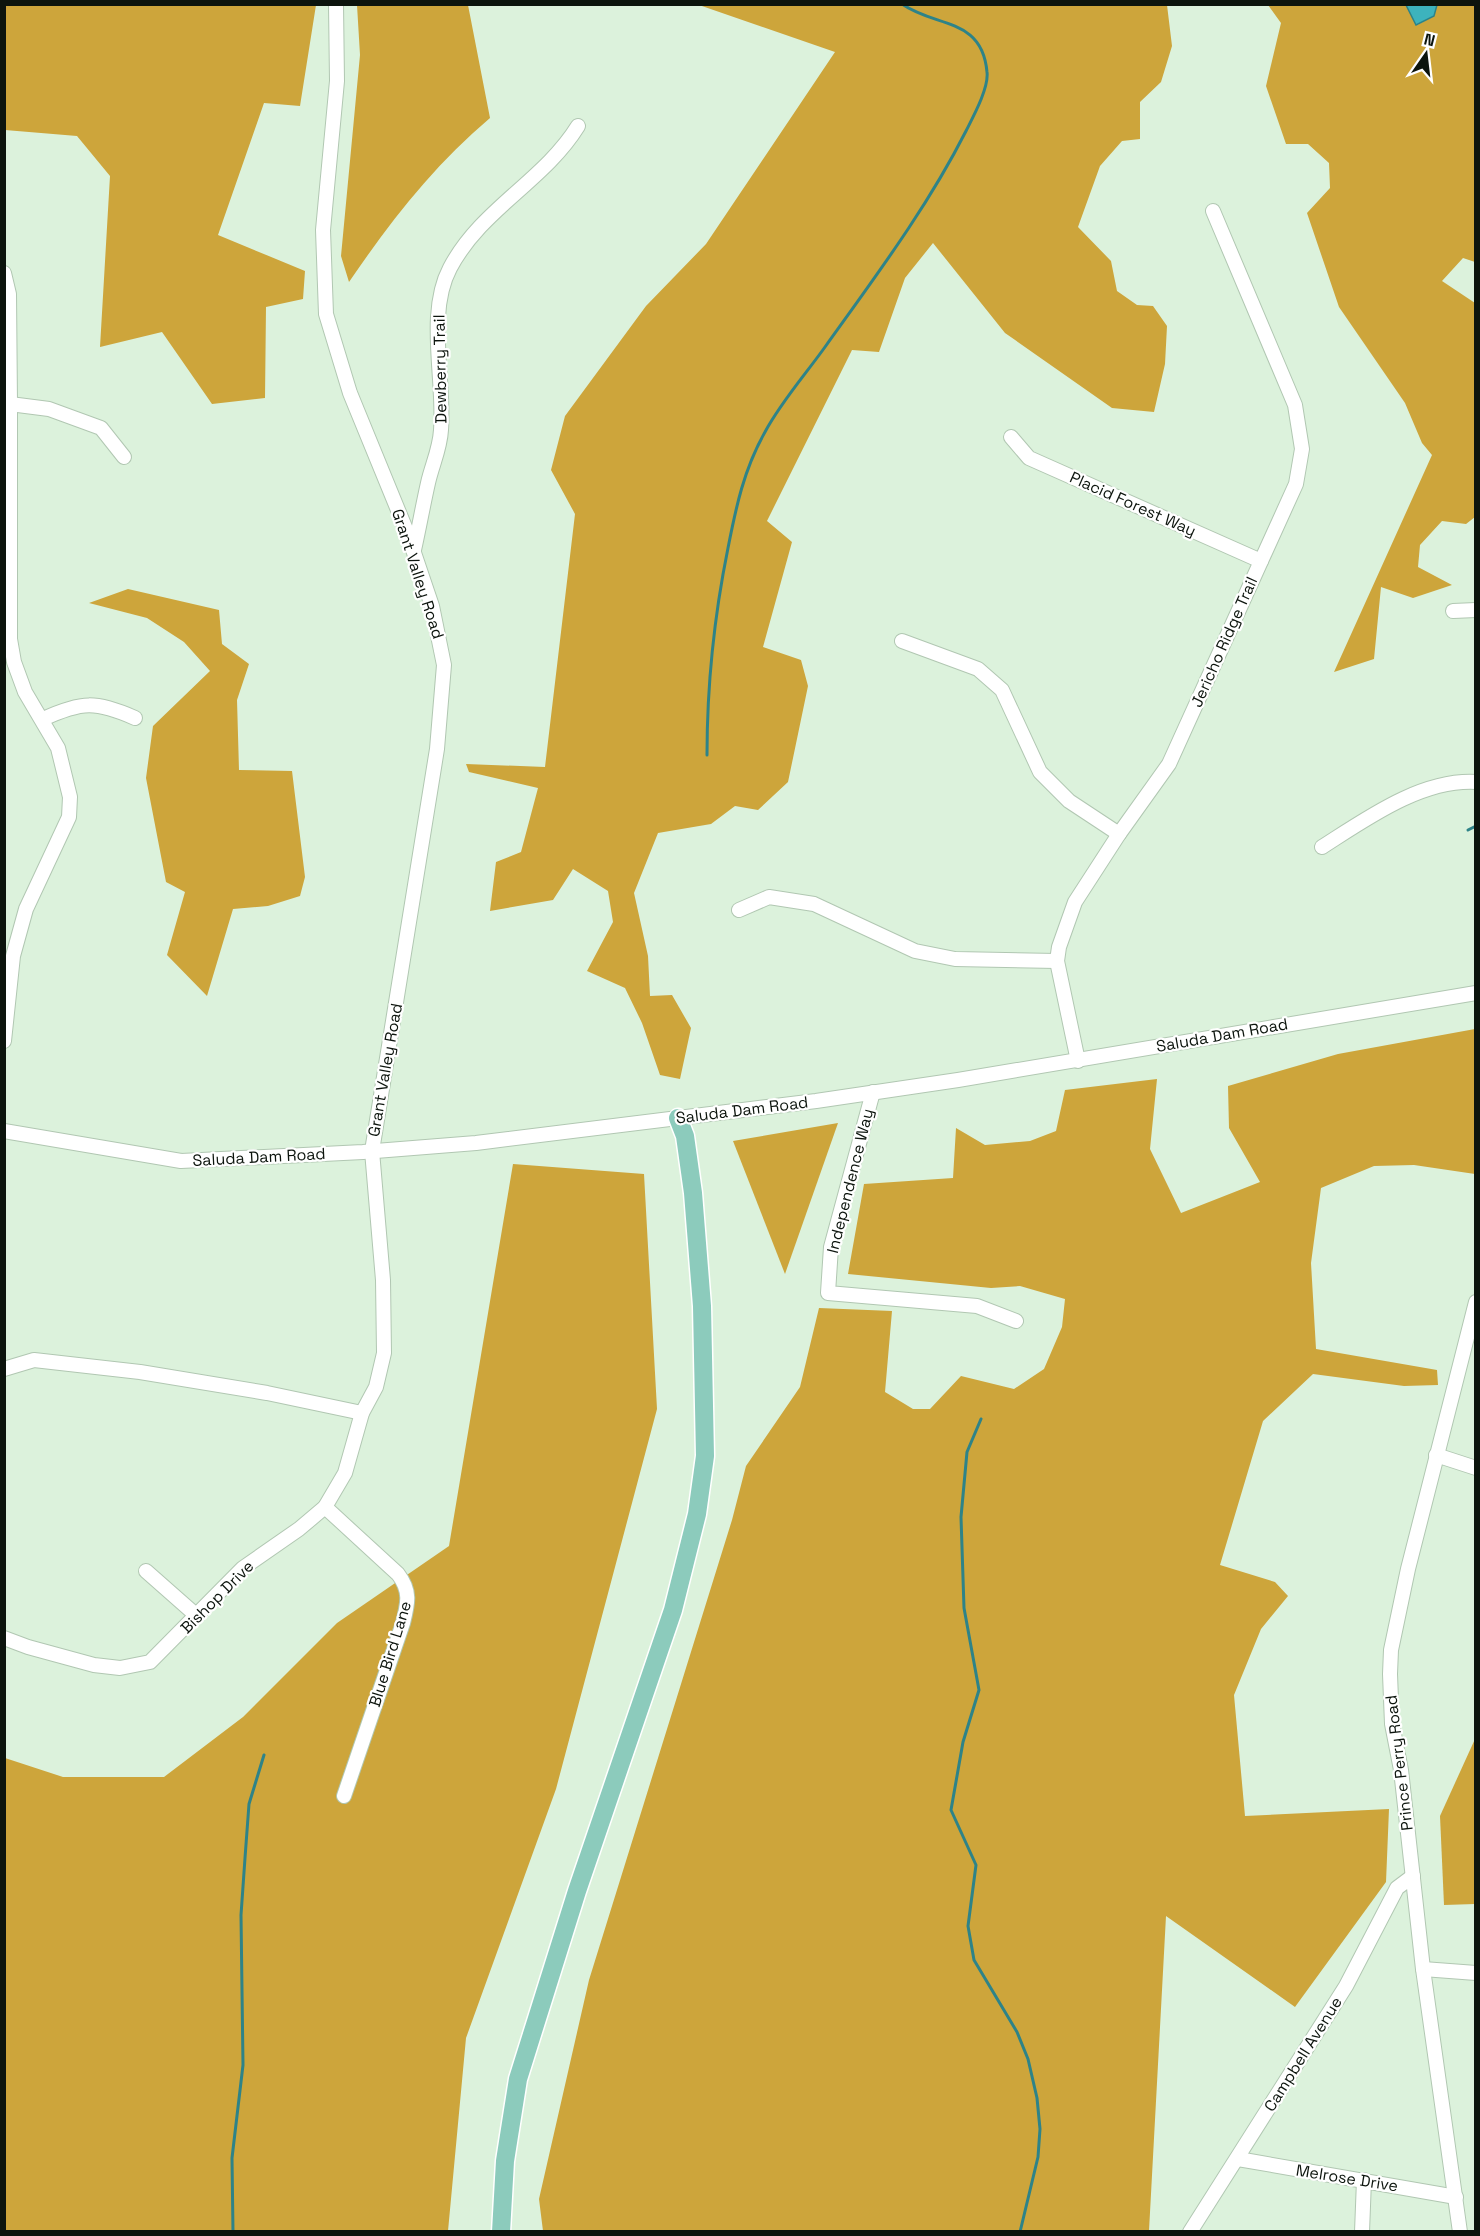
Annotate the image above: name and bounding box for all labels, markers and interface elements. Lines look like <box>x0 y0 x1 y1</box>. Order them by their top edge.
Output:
north arrow <box>1396 24 1456 84</box>
text: N <box>1422 28 1437 51</box>
street label: Dewberry Trail <box>429 314 451 424</box>
street label: Placid Forest Way <box>1066 467 1200 541</box>
street label: Grant Valley Road <box>387 506 449 642</box>
street label: Jericho Ridge Trail <box>1186 573 1262 711</box>
street label: Grant Valley Road <box>363 1002 407 1138</box>
street label: Saluda Dam Road <box>1155 1013 1289 1057</box>
street label: Saluda Dam Road <box>675 1091 809 1129</box>
street label: Independence Way <box>822 1106 878 1256</box>
street label: Saluda Dam Road <box>192 1143 326 1171</box>
street label: Bishop Drive <box>176 1556 258 1638</box>
street label: Blue Bird Lane <box>364 1598 416 1710</box>
street label: Prince Perry Road <box>1380 1694 1418 1832</box>
street label: Campbell Avenue <box>1259 1993 1347 2115</box>
street label: Melrose Drive <box>1294 2160 1400 2196</box>

